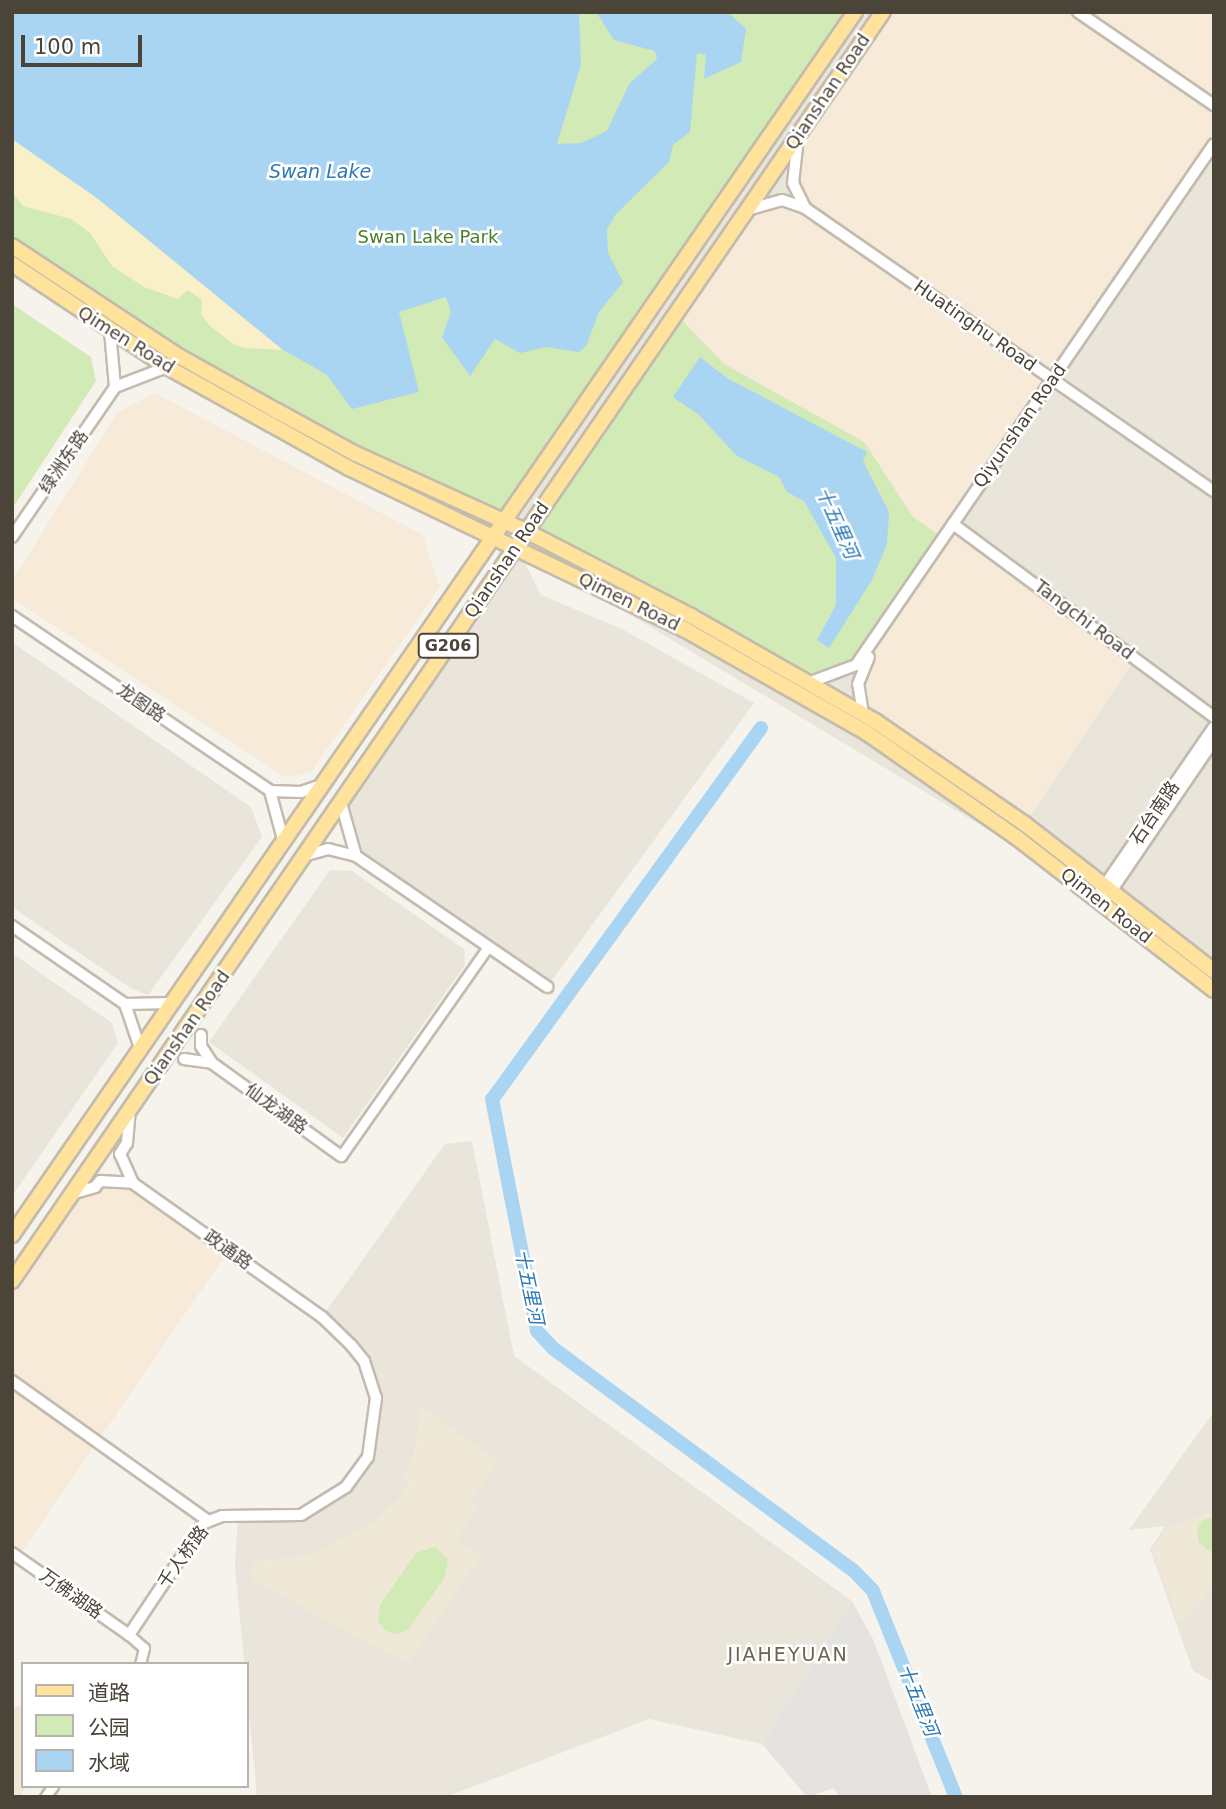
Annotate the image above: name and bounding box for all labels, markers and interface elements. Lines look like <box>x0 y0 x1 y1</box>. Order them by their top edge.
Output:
scale bar <box>24 21 145 65</box>
street label: Qianshan Road <box>781 30 875 154</box>
text: 100 m <box>34 35 101 59</box>
water label: Swan Lake <box>269 161 371 183</box>
park label: Swan Lake Park <box>358 226 498 248</box>
street label: Huatinghu Road <box>910 276 1040 376</box>
street label: Qimen Road <box>74 302 178 378</box>
street label: Qiyunshan Road <box>969 360 1071 492</box>
street label: 绿洲东路 <box>35 426 93 498</box>
water label: 十五里河 <box>811 484 863 562</box>
street label: Qianshan Road <box>460 498 554 622</box>
street label: Qimen Road <box>575 568 683 636</box>
street label: Tangchi Road <box>1030 576 1138 664</box>
road number: G206 <box>416 634 480 659</box>
street label: 龙图路 <box>113 679 169 727</box>
street label: 石台南路 <box>1126 777 1184 849</box>
street label: Qimen Road <box>1056 864 1156 948</box>
street label: Qianshan Road <box>139 966 235 1090</box>
street label: 仙龙湖路 <box>241 1079 311 1139</box>
street label: 政通路 <box>200 1226 256 1274</box>
water label: 十五里河 <box>510 1247 548 1327</box>
street label: 千人桥路 <box>153 1522 213 1592</box>
street label: 万佛湖路 <box>35 1565 107 1623</box>
district label: JIAHEYUAN <box>729 1644 847 1666</box>
water label: 十五里河 <box>893 1660 943 1740</box>
legend <box>21 1662 248 1788</box>
text: 道路 <box>88 1681 130 1705</box>
text: 公园 <box>88 1716 130 1740</box>
text: 水域 <box>88 1751 130 1775</box>

